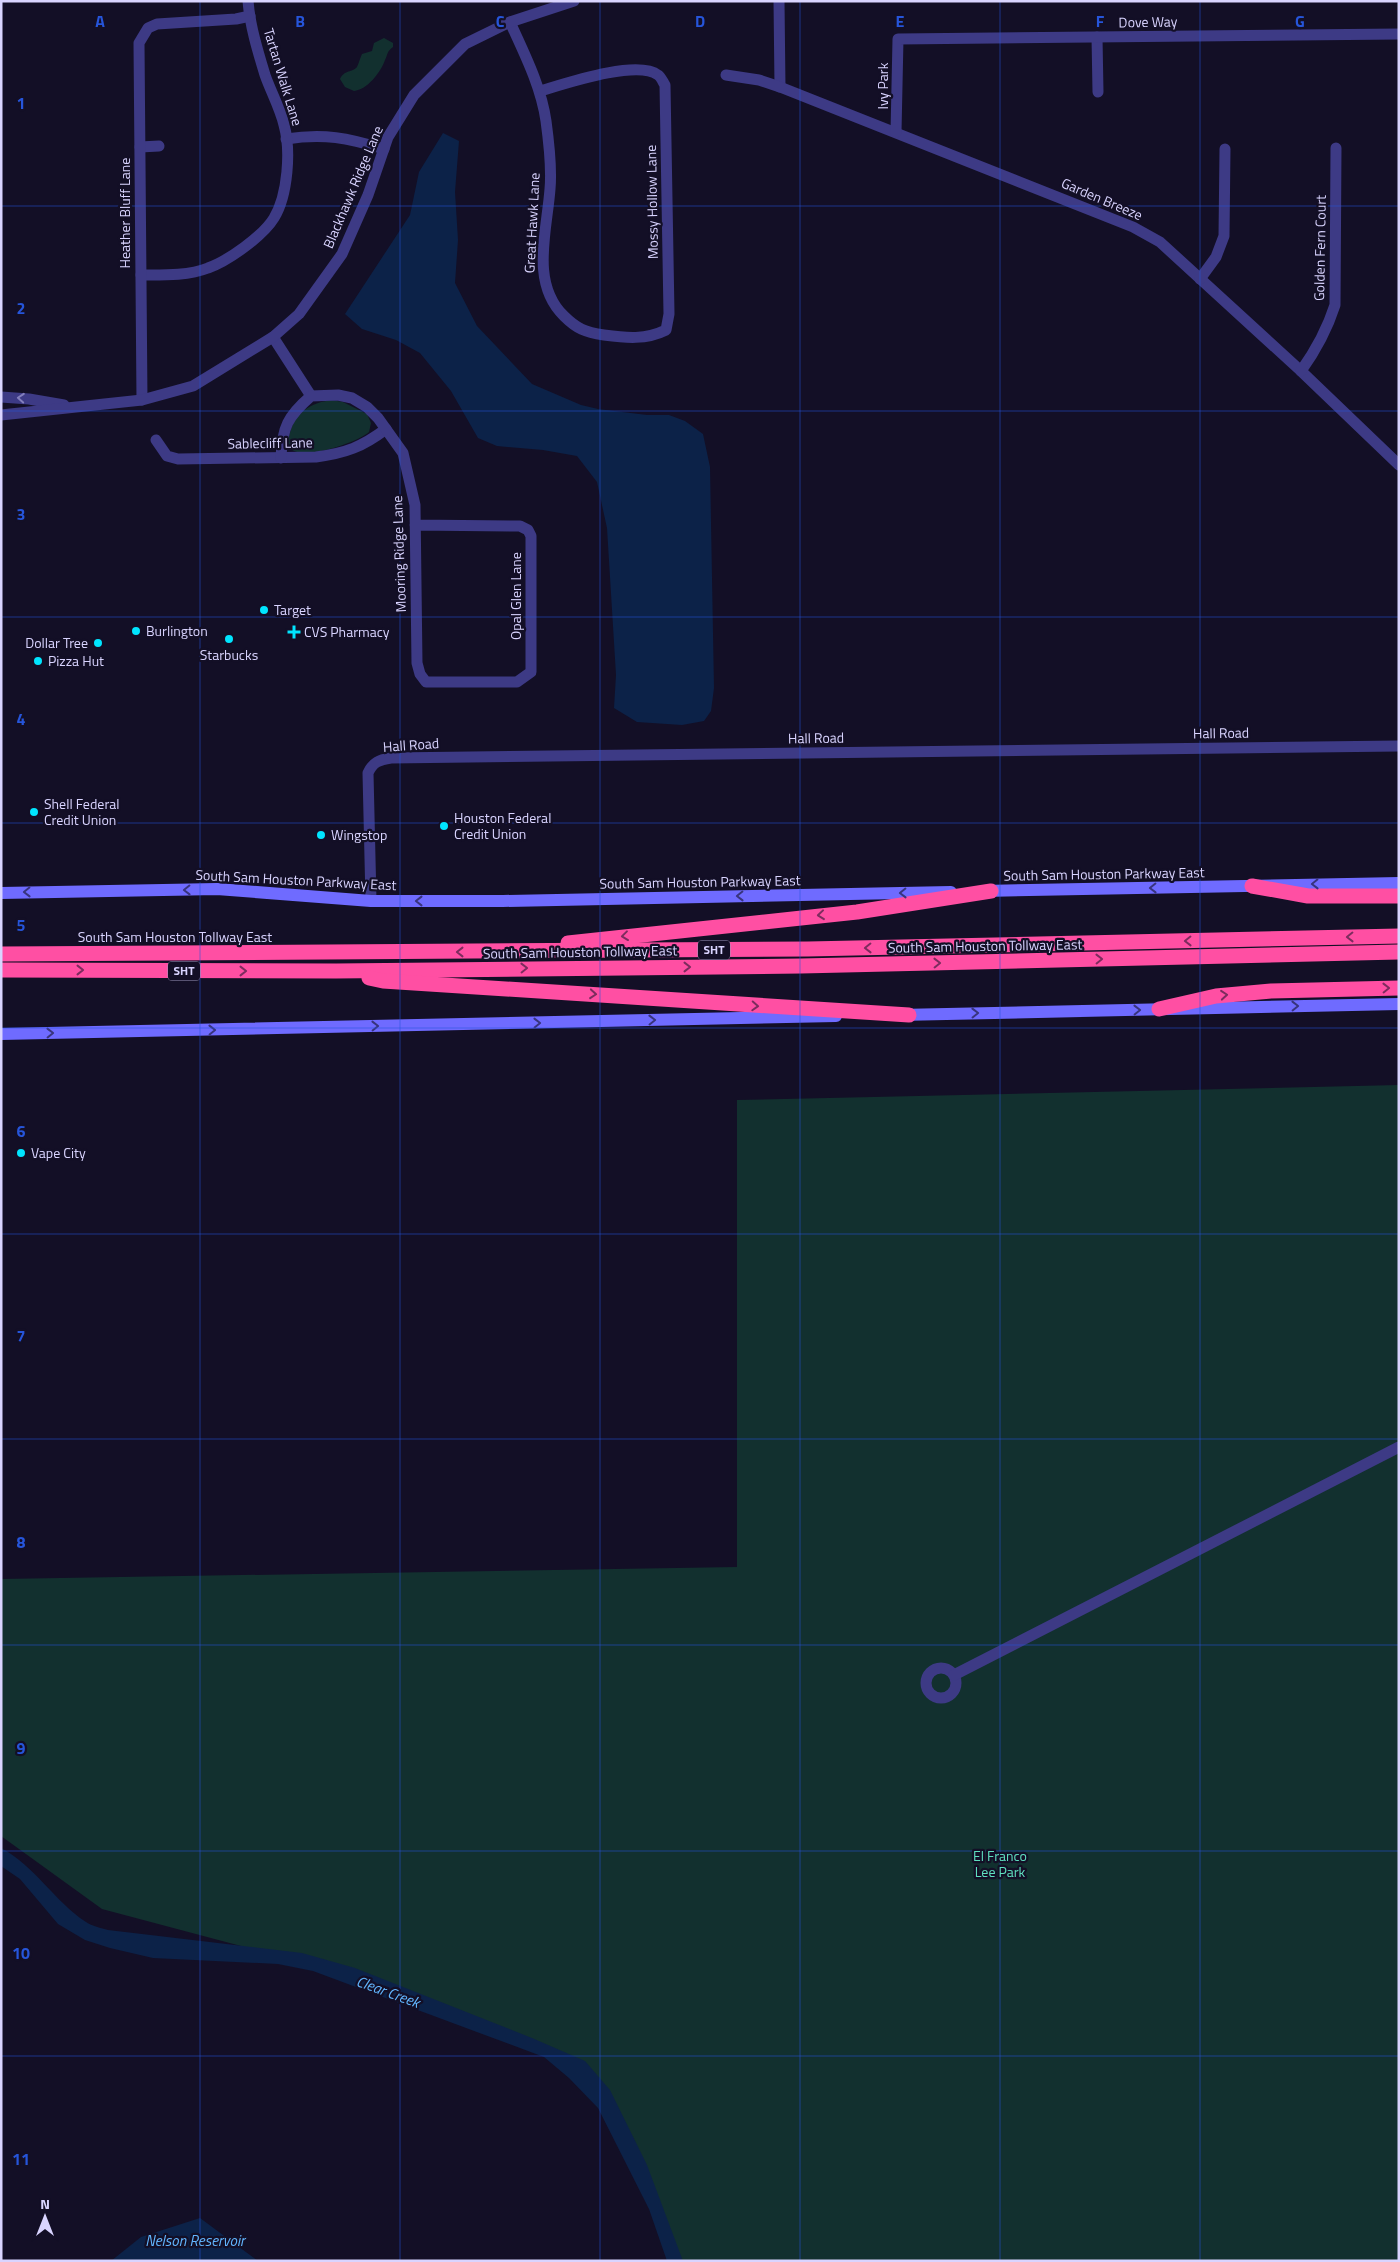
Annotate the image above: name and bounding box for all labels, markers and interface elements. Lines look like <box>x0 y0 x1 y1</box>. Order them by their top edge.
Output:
text: A <box>95 9 105 33</box>
text: B <box>295 9 305 33</box>
text: C <box>496 9 505 33</box>
text: D <box>695 9 705 33</box>
text: E <box>896 9 905 33</box>
text: F <box>1096 9 1105 33</box>
text: G <box>1295 9 1305 33</box>
street label: Dove Way <box>1118 10 1178 33</box>
street label: Tartan Walk Lane <box>259 25 308 128</box>
street label: Ivy Park <box>872 62 893 109</box>
text: 1 <box>17 91 25 115</box>
street label: Blackhawk Ridge Lane <box>317 122 388 251</box>
street label: Mossy Hollow Lane <box>640 145 663 259</box>
street label: Heather Bluff Lane <box>114 158 135 268</box>
street label: Great Hawk Lane <box>518 172 545 274</box>
street label: Garden Breeze <box>1058 172 1146 225</box>
street label: Golden Fern Court <box>1308 195 1331 301</box>
text: 2 <box>17 296 25 320</box>
one-way arrow <box>17 393 25 404</box>
street label: Sablecliff Lane <box>227 431 313 454</box>
street label: Mooring Ridge Lane <box>386 495 411 613</box>
text: 3 <box>17 502 25 526</box>
street label: Opal Glen Lane <box>505 552 526 640</box>
place label: Target <box>274 599 311 620</box>
marker: Target <box>258 604 270 616</box>
place label: Burlington <box>146 620 208 641</box>
place label: CVS Pharmacy <box>304 621 390 642</box>
marker: Burlington <box>130 625 142 637</box>
marker: CVS Pharmacy <box>288 626 300 638</box>
place label: Dollar Tree <box>25 632 88 653</box>
marker: Starbucks <box>223 633 235 645</box>
marker: Dollar Tree <box>92 637 104 649</box>
place label: Starbucks <box>200 644 258 665</box>
place label: Pizza Hut <box>48 650 104 671</box>
marker: Pizza Hut <box>32 655 44 667</box>
text: 4 <box>17 707 26 731</box>
street label: Hall Road <box>1193 722 1249 743</box>
street label: Hall Road <box>788 727 844 748</box>
street label: Hall Road <box>382 732 440 757</box>
place label: Shell Federal Credit Union <box>44 793 119 830</box>
marker: Shell Federal Credit Union <box>28 806 40 818</box>
place label: Houston Federal Credit Union <box>454 807 551 844</box>
marker: Houston Federal Credit Union <box>438 820 450 832</box>
place label: Wingstop <box>331 824 387 845</box>
marker: Wingstop <box>315 829 327 841</box>
street label: South Sam Houston Parkway East <box>1003 861 1205 886</box>
street label: South Sam Houston Parkway East <box>195 864 397 895</box>
street label: South Sam Houston Parkway East <box>599 869 801 894</box>
one-way arrow <box>1311 879 1319 890</box>
one-way arrow <box>1148 883 1156 893</box>
one-way arrow <box>183 884 191 895</box>
one-way arrow <box>22 887 30 897</box>
one-way arrow <box>898 888 906 898</box>
one-way arrow <box>736 891 744 901</box>
one-way arrow <box>415 896 422 906</box>
one-way arrow <box>817 910 825 921</box>
text: 5 <box>17 913 26 937</box>
street label: South Sam Houston Tollway East <box>78 926 272 947</box>
one-way arrow <box>621 930 629 941</box>
one-way arrow <box>1346 932 1354 942</box>
street label: South Sam Houston Tollway East <box>888 933 1082 958</box>
one-way arrow <box>1183 935 1191 946</box>
street label: South Sam Houston Tollway East <box>483 939 677 964</box>
road number: SHT <box>698 940 730 960</box>
one-way arrow <box>863 942 871 953</box>
one-way arrow <box>456 947 464 957</box>
one-way arrow <box>1096 954 1104 964</box>
one-way arrow <box>934 958 941 968</box>
road number: SHT <box>168 961 200 980</box>
one-way arrow <box>684 962 691 972</box>
one-way arrow <box>521 963 529 973</box>
one-way arrow <box>77 965 85 975</box>
one-way arrow <box>240 966 247 976</box>
one-way arrow <box>1382 983 1390 993</box>
one-way arrow <box>589 988 597 999</box>
one-way arrow <box>1220 990 1228 1001</box>
one-way arrow <box>751 1000 759 1011</box>
one-way arrow <box>1291 1001 1299 1012</box>
one-way arrow <box>1134 1005 1142 1015</box>
one-way arrow <box>972 1008 979 1018</box>
one-way arrow <box>648 1015 656 1026</box>
one-way arrow <box>534 1018 542 1028</box>
one-way arrow <box>371 1021 379 1032</box>
one-way arrow <box>209 1025 217 1035</box>
one-way arrow <box>46 1028 54 1039</box>
text: 6 <box>17 1119 26 1143</box>
place label: Vape City <box>31 1142 86 1163</box>
marker: Vape City <box>15 1147 27 1159</box>
text: 7 <box>17 1324 25 1348</box>
text: 8 <box>17 1530 26 1554</box>
text: 9 <box>17 1736 26 1760</box>
park label: El Franco Lee Park <box>973 1845 1027 1882</box>
text: 10 <box>12 1941 30 1965</box>
water label: Clear Creek <box>353 1969 425 2014</box>
text: 11 <box>12 2147 30 2171</box>
north arrow <box>20 2192 70 2242</box>
text: N <box>40 2193 50 2214</box>
water label: Nelson Reservoir <box>145 2229 247 2252</box>

